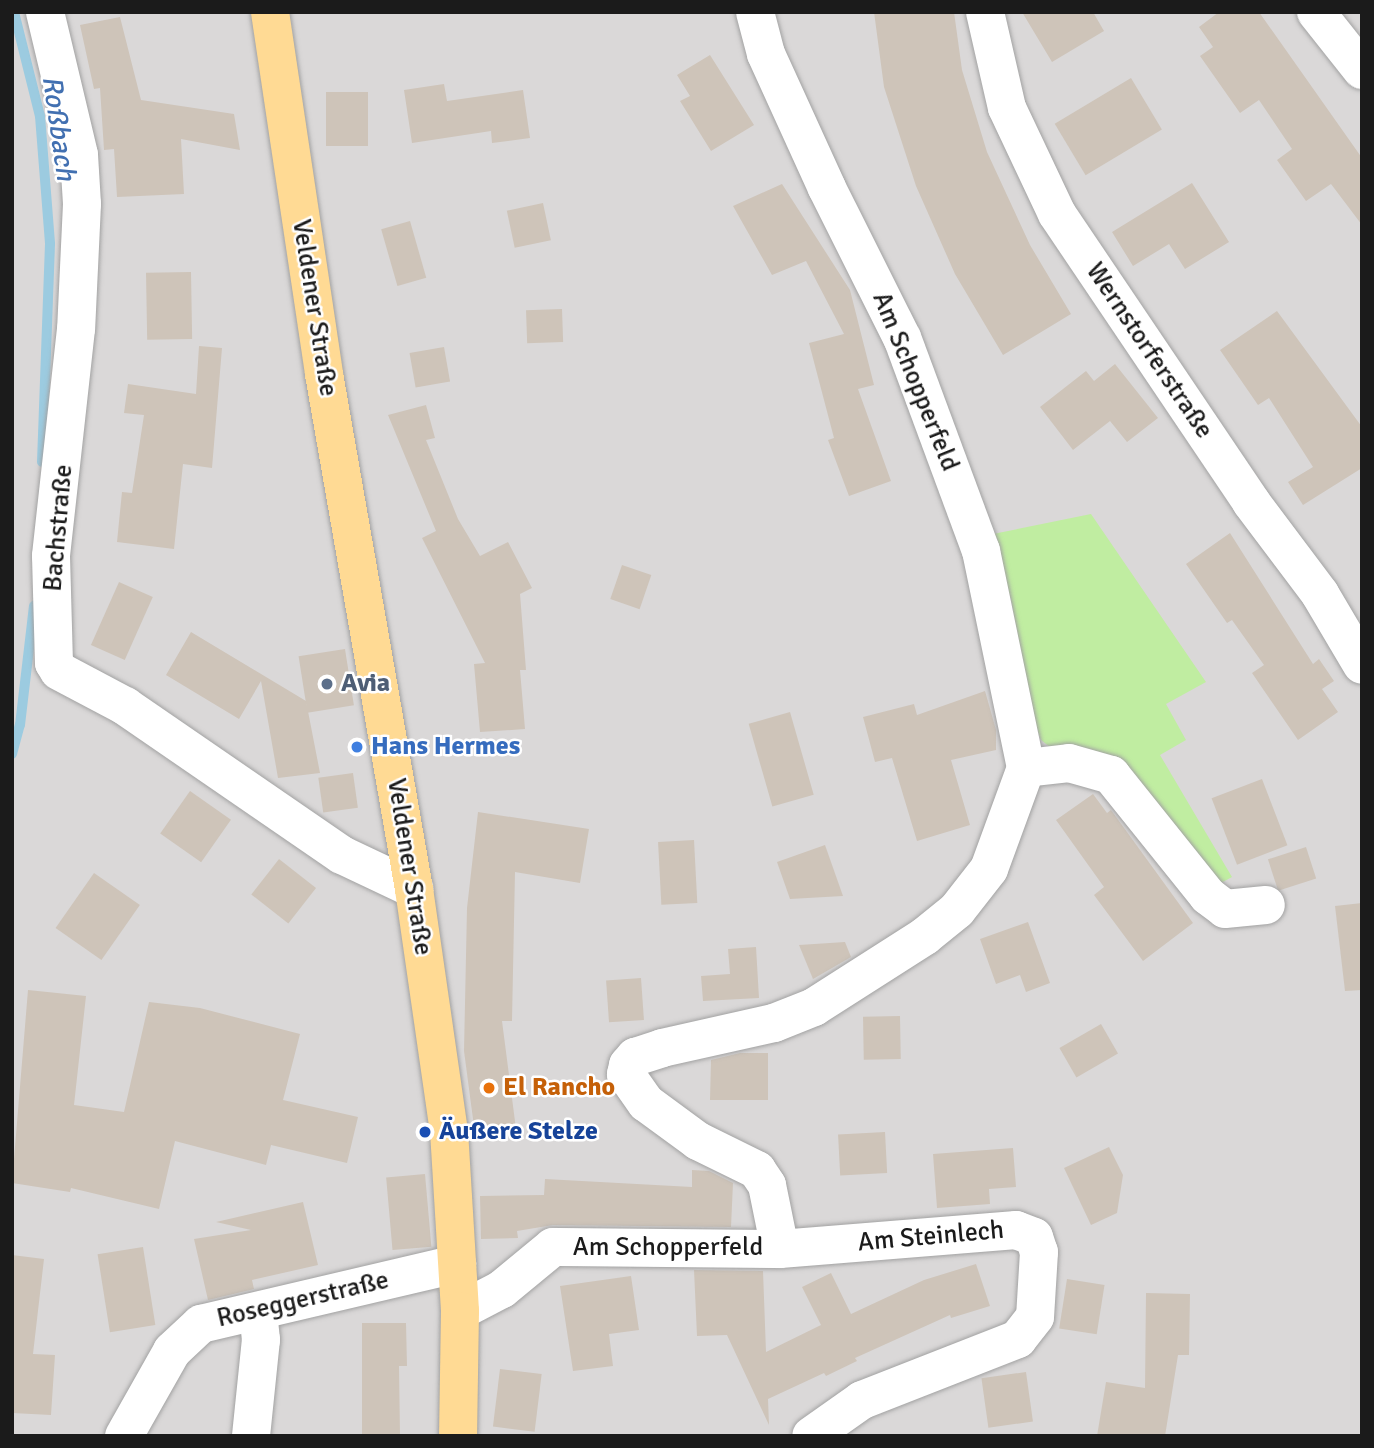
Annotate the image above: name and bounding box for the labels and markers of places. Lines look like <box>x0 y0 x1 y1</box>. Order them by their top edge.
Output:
place label: Avia <box>341 668 390 700</box>
marker: Avia <box>319 676 335 692</box>
place label: Hans Hermes <box>371 731 520 763</box>
marker: Hans Hermes <box>349 739 365 755</box>
place label: El Rancho <box>503 1072 615 1104</box>
marker: El Rancho <box>481 1080 497 1096</box>
place label: Äußere Stelze <box>439 1116 598 1148</box>
marker: Äußere Stelze <box>417 1124 433 1140</box>

